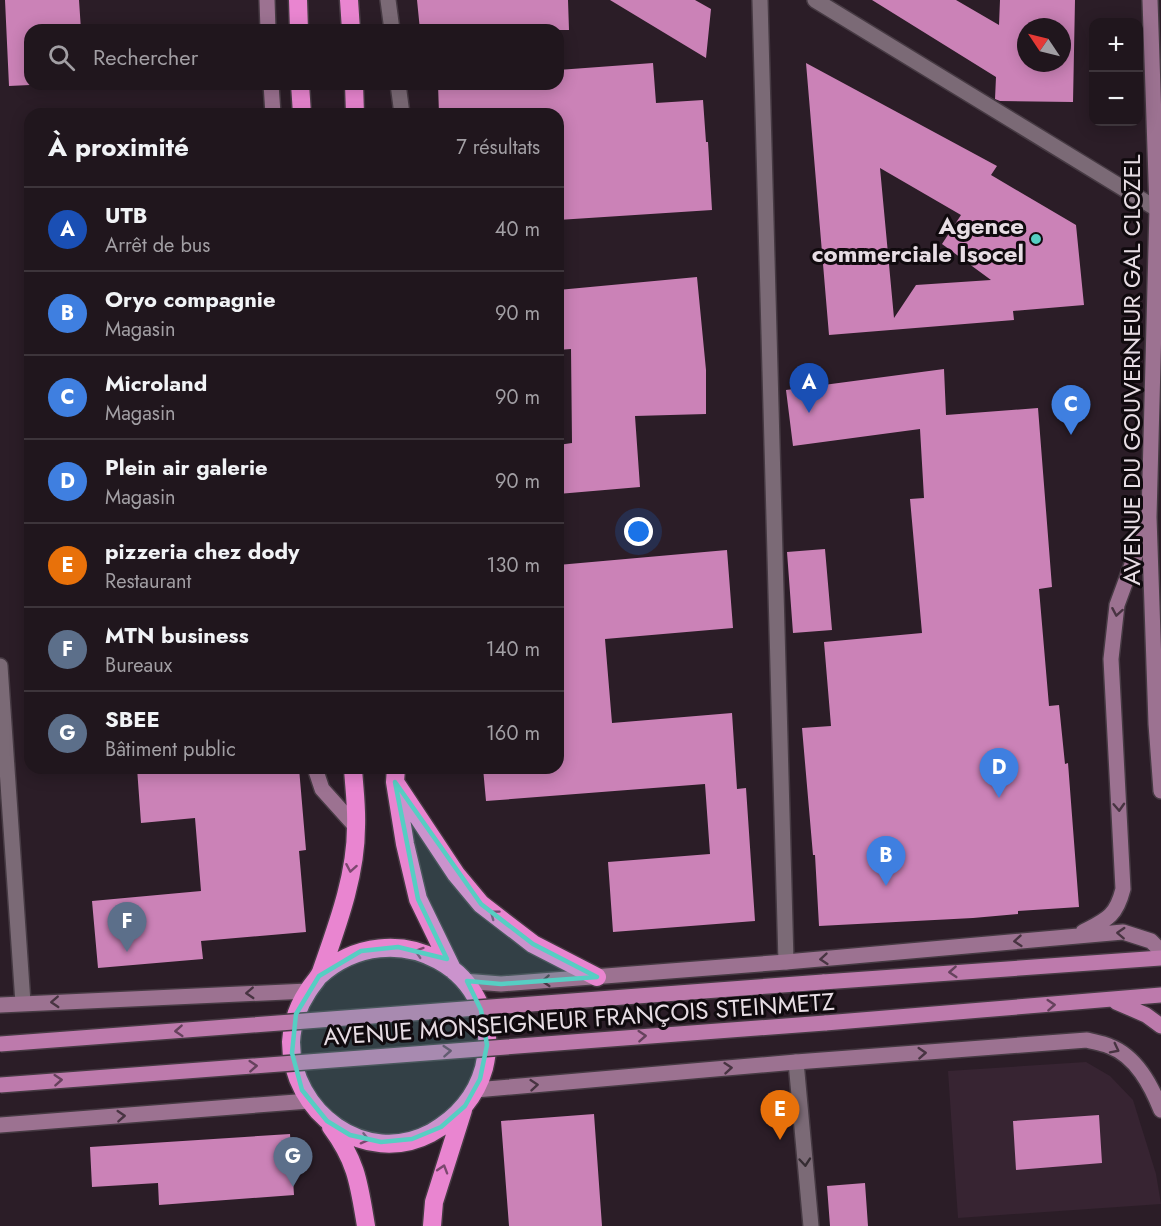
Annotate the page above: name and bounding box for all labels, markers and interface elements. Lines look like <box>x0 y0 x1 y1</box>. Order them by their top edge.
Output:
north arrow <box>1017 18 1071 72</box>
map controls <box>1089 18 1143 126</box>
button: + <box>1089 18 1143 72</box>
search box <box>24 24 564 90</box>
icon: search <box>45 41 78 74</box>
text: Rechercher <box>93 41 198 73</box>
button: − <box>1089 72 1143 126</box>
text: À proximité <box>48 128 189 166</box>
text: 7 résultats <box>456 133 540 162</box>
street label: AVENUE DU GOUVERNEUR GAL CLOZEL <box>1114 154 1149 586</box>
text: UTB <box>105 199 147 231</box>
place label: Agence commerciale Isocel <box>812 208 1024 271</box>
text: A <box>60 215 75 244</box>
text: 40 m <box>495 215 540 244</box>
text: Arrêt de bus <box>105 231 210 260</box>
marker: Agence commerciale Isocel <box>1029 232 1043 246</box>
text: Oryo compagnie <box>105 283 276 315</box>
text: B <box>61 299 74 328</box>
text: 90 m <box>495 299 540 328</box>
text: Magasin <box>105 315 176 344</box>
pin: A <box>790 364 828 413</box>
text: Microland <box>105 367 207 399</box>
text: C <box>60 383 75 412</box>
text: 90 m <box>495 383 540 412</box>
pin: C <box>1052 386 1090 435</box>
text: Magasin <box>105 399 176 428</box>
text: Plein air galerie <box>105 451 268 483</box>
text: D <box>60 467 75 496</box>
text: 90 m <box>495 467 540 496</box>
text: Magasin <box>105 483 176 512</box>
your location <box>624 517 653 546</box>
text: pizzeria chez dody <box>105 535 299 567</box>
text: E <box>61 551 74 580</box>
text: 130 m <box>486 551 540 580</box>
text: Restaurant <box>105 567 191 596</box>
one-way arrow <box>1111 607 1124 617</box>
text: MTN business <box>105 619 249 651</box>
text: F <box>62 635 73 664</box>
text: 140 m <box>486 635 540 664</box>
text: Bureaux <box>105 651 172 680</box>
text: SBEE <box>105 703 160 735</box>
text: G <box>59 719 76 748</box>
text: 160 m <box>486 719 540 748</box>
text: Bâtiment public <box>105 735 236 764</box>
pin: D <box>980 748 1018 798</box>
one-way arrow <box>1113 802 1126 811</box>
pin: B <box>866 836 906 886</box>
one-way arrow <box>345 863 358 873</box>
pin: F <box>108 902 146 952</box>
one-way arrow <box>490 910 501 921</box>
one-way arrow <box>1117 927 1126 940</box>
one-way arrow <box>1014 934 1023 947</box>
one-way arrow <box>414 947 425 960</box>
one-way arrow <box>820 952 829 965</box>
one-way arrow <box>948 965 957 978</box>
one-way arrow <box>541 974 550 987</box>
street label: AVENUE MONSEIGNEUR FRANÇOIS STEINMETZ <box>322 984 836 1054</box>
one-way arrow <box>245 987 254 1000</box>
one-way arrow <box>50 996 59 1008</box>
one-way arrow <box>1047 999 1056 1012</box>
one-way arrow <box>174 1024 183 1037</box>
one-way arrow <box>637 1030 646 1043</box>
one-way arrow <box>1109 1042 1120 1054</box>
one-way arrow <box>443 1045 452 1058</box>
one-way arrow <box>918 1046 927 1059</box>
one-way arrow <box>248 1059 257 1072</box>
one-way arrow <box>723 1062 732 1075</box>
one-way arrow <box>54 1074 63 1087</box>
one-way arrow <box>529 1079 538 1092</box>
pin: E <box>760 1090 800 1140</box>
one-way arrow <box>117 1109 126 1122</box>
one-way arrow <box>360 1131 370 1144</box>
pin: G <box>274 1138 312 1187</box>
one-way arrow <box>798 1157 811 1166</box>
one-way arrow <box>436 1164 449 1175</box>

